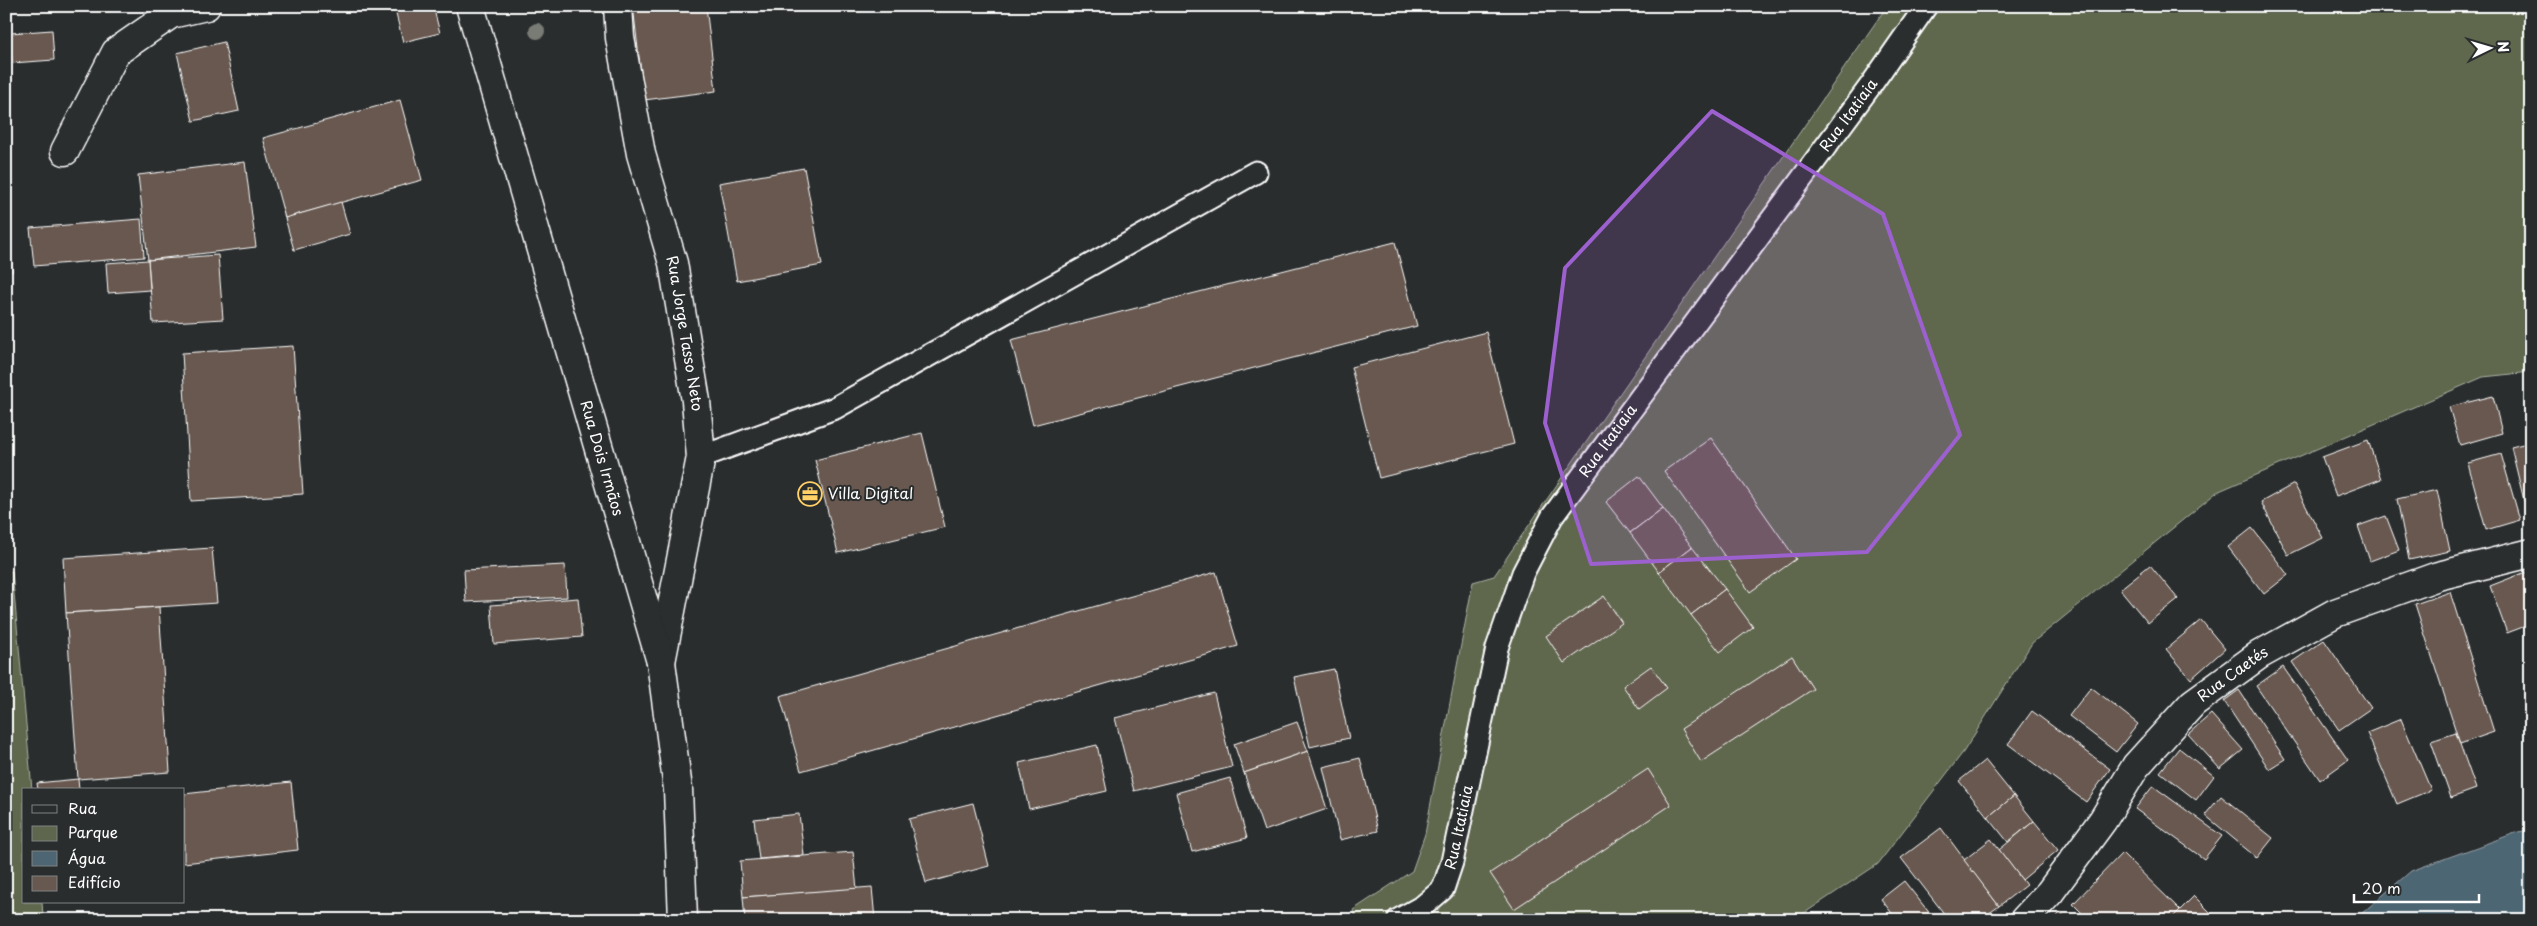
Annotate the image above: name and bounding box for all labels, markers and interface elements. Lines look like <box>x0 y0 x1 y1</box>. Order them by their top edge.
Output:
north arrow <box>2464 22 2514 72</box>
text: N <box>2493 40 2514 53</box>
street label: Rua Itatiaia <box>1813 73 1883 156</box>
street label: Rua Jorge Tasso Neto <box>661 253 710 412</box>
street label: Rua Dois Irmãos <box>575 397 631 518</box>
street label: Rua Itatiaia <box>1572 398 1642 481</box>
office icon: Villa Digital <box>797 481 823 507</box>
place label: Villa Digital <box>828 481 913 504</box>
street label: Rua Caetés <box>2192 639 2272 706</box>
street label: Rua Itatiaia <box>1437 782 1478 872</box>
legend <box>22 788 185 904</box>
text: Rua <box>68 796 97 819</box>
text: Parque <box>68 820 118 843</box>
text: Água <box>68 846 106 869</box>
text: Edifício <box>68 870 121 893</box>
scale bar <box>2354 871 2480 903</box>
text: 20 m <box>2362 876 2401 899</box>

